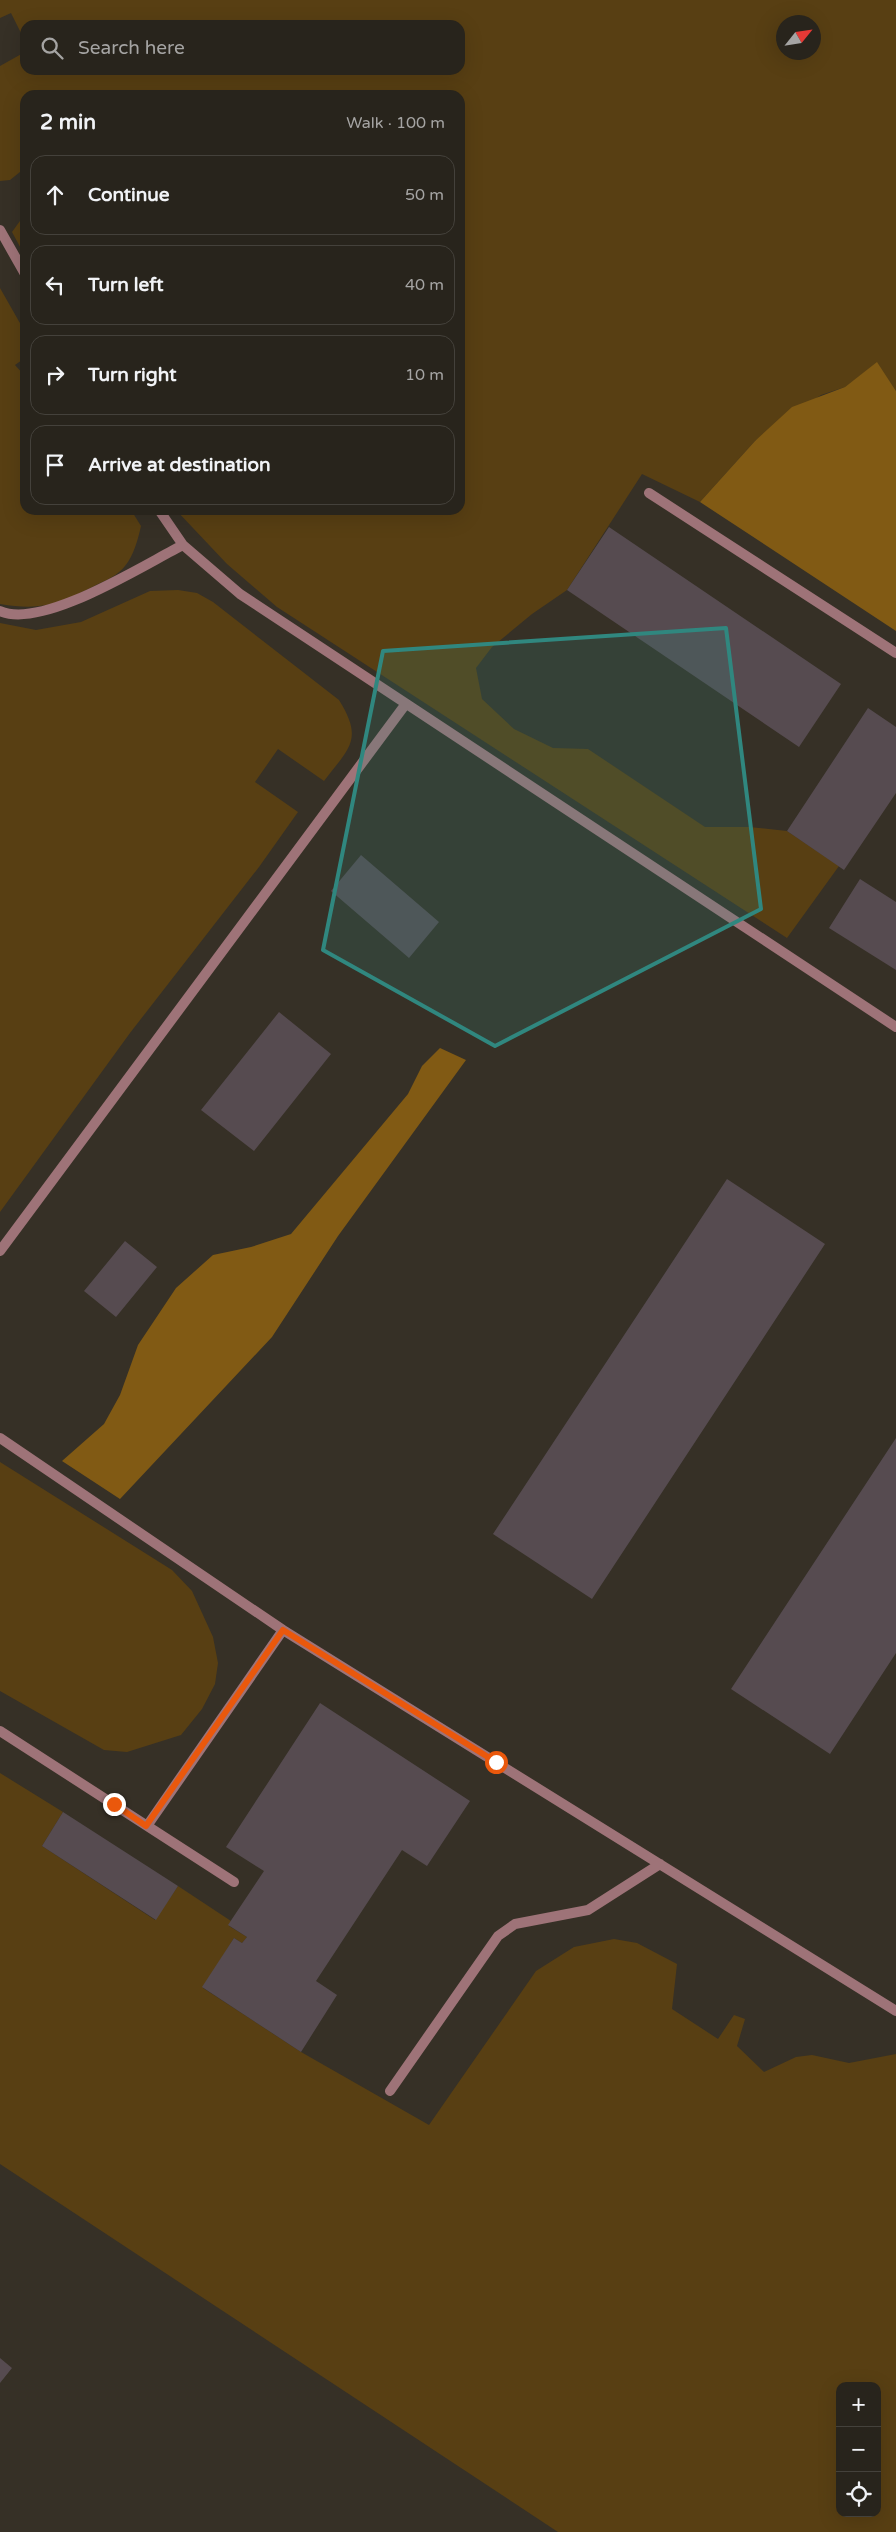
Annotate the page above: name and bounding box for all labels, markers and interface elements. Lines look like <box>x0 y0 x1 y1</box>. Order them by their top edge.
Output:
north arrow <box>776 15 821 60</box>
search box <box>20 20 465 75</box>
icon: search <box>38 34 66 62</box>
text: Search here <box>78 37 185 59</box>
text: 2 min <box>40 110 96 135</box>
text: Walk · 100 m <box>346 113 445 133</box>
icon: ahead <box>41 181 69 209</box>
text: Continue <box>88 184 170 206</box>
text: 50 m <box>405 185 444 205</box>
icon: left <box>41 271 69 299</box>
text: Turn left <box>88 274 164 296</box>
text: 40 m <box>405 275 444 295</box>
icon: right <box>41 361 69 389</box>
text: Turn right <box>88 364 176 386</box>
text: 10 m <box>405 365 444 385</box>
icon: arrive <box>41 451 69 479</box>
text: Arrive at destination <box>88 454 271 476</box>
route start <box>485 1751 508 1774</box>
route end <box>103 1793 126 1816</box>
map controls <box>836 2382 881 2517</box>
button: + <box>836 2382 881 2427</box>
button: − <box>836 2427 881 2472</box>
button: locate <box>836 2472 881 2517</box>

